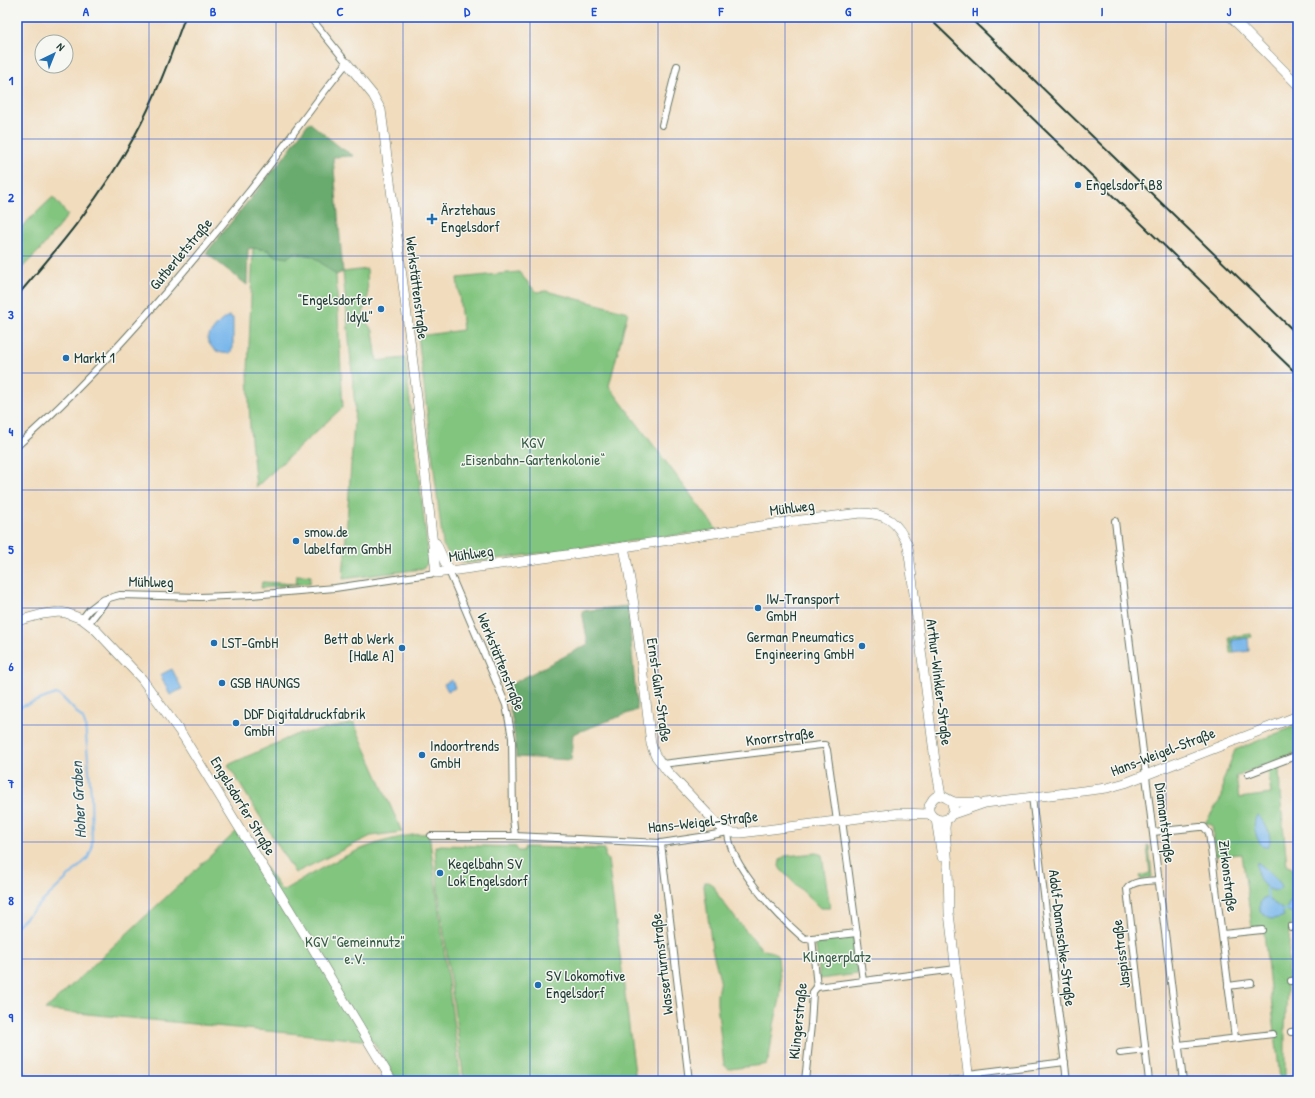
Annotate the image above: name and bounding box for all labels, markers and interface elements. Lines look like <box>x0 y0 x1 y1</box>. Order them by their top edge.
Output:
text: A <box>83 2 90 20</box>
text: B <box>210 2 217 20</box>
text: C <box>336 2 344 20</box>
text: D <box>464 2 471 20</box>
text: E <box>591 2 597 20</box>
text: F <box>718 2 725 20</box>
text: G <box>845 2 852 20</box>
text: H <box>972 2 978 20</box>
text: I <box>1100 2 1104 20</box>
text: J <box>1227 2 1232 20</box>
north arrow <box>34 34 74 74</box>
text: N <box>54 40 68 54</box>
text: 1 <box>9 71 14 89</box>
place label: Engelsdorf B8 <box>1086 174 1162 195</box>
marker: Engelsdorf B8 <box>1073 180 1083 190</box>
text: 2 <box>8 188 15 206</box>
place label: Ärztehaus Engelsdorf <box>441 199 500 237</box>
street label: Gutberletstraße <box>144 213 217 294</box>
marker: Ärztehaus Engelsdorf <box>426 213 438 225</box>
street label: Werkstättenstraße <box>401 235 434 341</box>
place label: "Engelsdorfer Idyll" <box>298 289 373 327</box>
marker: "Engelsdorfer Idyll" <box>376 304 386 314</box>
text: 3 <box>8 305 14 323</box>
place label: Markt 1 <box>74 347 115 368</box>
marker: Markt 1 <box>61 353 71 363</box>
text: 4 <box>9 422 14 440</box>
park label: KGV „Eisenbahn-Gartenkolonie“ <box>461 432 605 470</box>
street label: Mühlweg <box>768 494 816 521</box>
place label: smow.de labelfarm GmbH <box>304 521 391 559</box>
marker: smow.de labelfarm GmbH <box>291 536 301 546</box>
text: 5 <box>8 540 14 558</box>
street label: Mühlweg <box>447 540 495 567</box>
street label: Mühlweg <box>128 571 174 592</box>
place label: IW-Transport GmbH <box>766 588 840 626</box>
marker: IW-Transport GmbH <box>753 603 763 613</box>
street label: Werkstättenstraße <box>472 610 531 714</box>
street label: Arthur-Winkler-Straße <box>921 617 958 746</box>
place label: German Pneumatics Engineering GmbH <box>747 626 854 664</box>
place label: Bett ab Werk [Halle A] <box>324 628 394 666</box>
place label: LST-GmbH <box>222 632 278 653</box>
street label: Ernst-Guhr-Straße <box>642 636 677 743</box>
marker: LST-GmbH <box>209 638 219 648</box>
marker: German Pneumatics Engineering GmbH <box>857 641 867 651</box>
marker: Bett ab Werk [Halle A] <box>397 643 407 653</box>
text: 6 <box>8 657 14 675</box>
place label: GSB HAUNGS <box>230 672 300 693</box>
marker: GSB HAUNGS <box>217 678 227 688</box>
place label: DDF Digitaldruckfabrik GmbH <box>244 703 365 741</box>
marker: DDF Digitaldruckfabrik GmbH <box>231 718 241 728</box>
street label: Knorrstraße <box>745 722 815 751</box>
street label: Hans-Weigel-Straße <box>1108 722 1218 781</box>
place label: Indoortrends GmbH <box>430 735 500 773</box>
marker: Indoortrends GmbH <box>417 750 427 760</box>
street label: Engelsdorfer Straße <box>206 752 281 859</box>
water label: Hoher Graben <box>65 759 91 839</box>
text: 7 <box>7 774 15 792</box>
street label: Diamantstraße <box>1150 782 1181 864</box>
street label: Hans-Weigel-Straße <box>647 805 759 838</box>
street label: Zirkonstraße <box>1214 839 1243 913</box>
place label: Kegelbahn SV Lok Engelsdorf <box>448 853 529 891</box>
marker: Kegelbahn SV Lok Engelsdorf <box>435 868 445 878</box>
street label: Adolf-Damaschke-Straße <box>1044 868 1081 1007</box>
text: 8 <box>8 891 14 909</box>
street label: Wasserturmstraße <box>645 912 678 1016</box>
street label: Jaspisstraße <box>1106 918 1135 990</box>
park label: KGV "Gemeinnutz" e.V. <box>305 931 405 969</box>
park label: Klingerplatz <box>803 946 872 967</box>
place label: SV Lokomotive Engelsdorf <box>546 965 625 1003</box>
marker: SV Lokomotive Engelsdorf <box>533 980 543 990</box>
street label: Klingerstraße <box>783 982 812 1060</box>
text: 9 <box>9 1008 14 1026</box>

